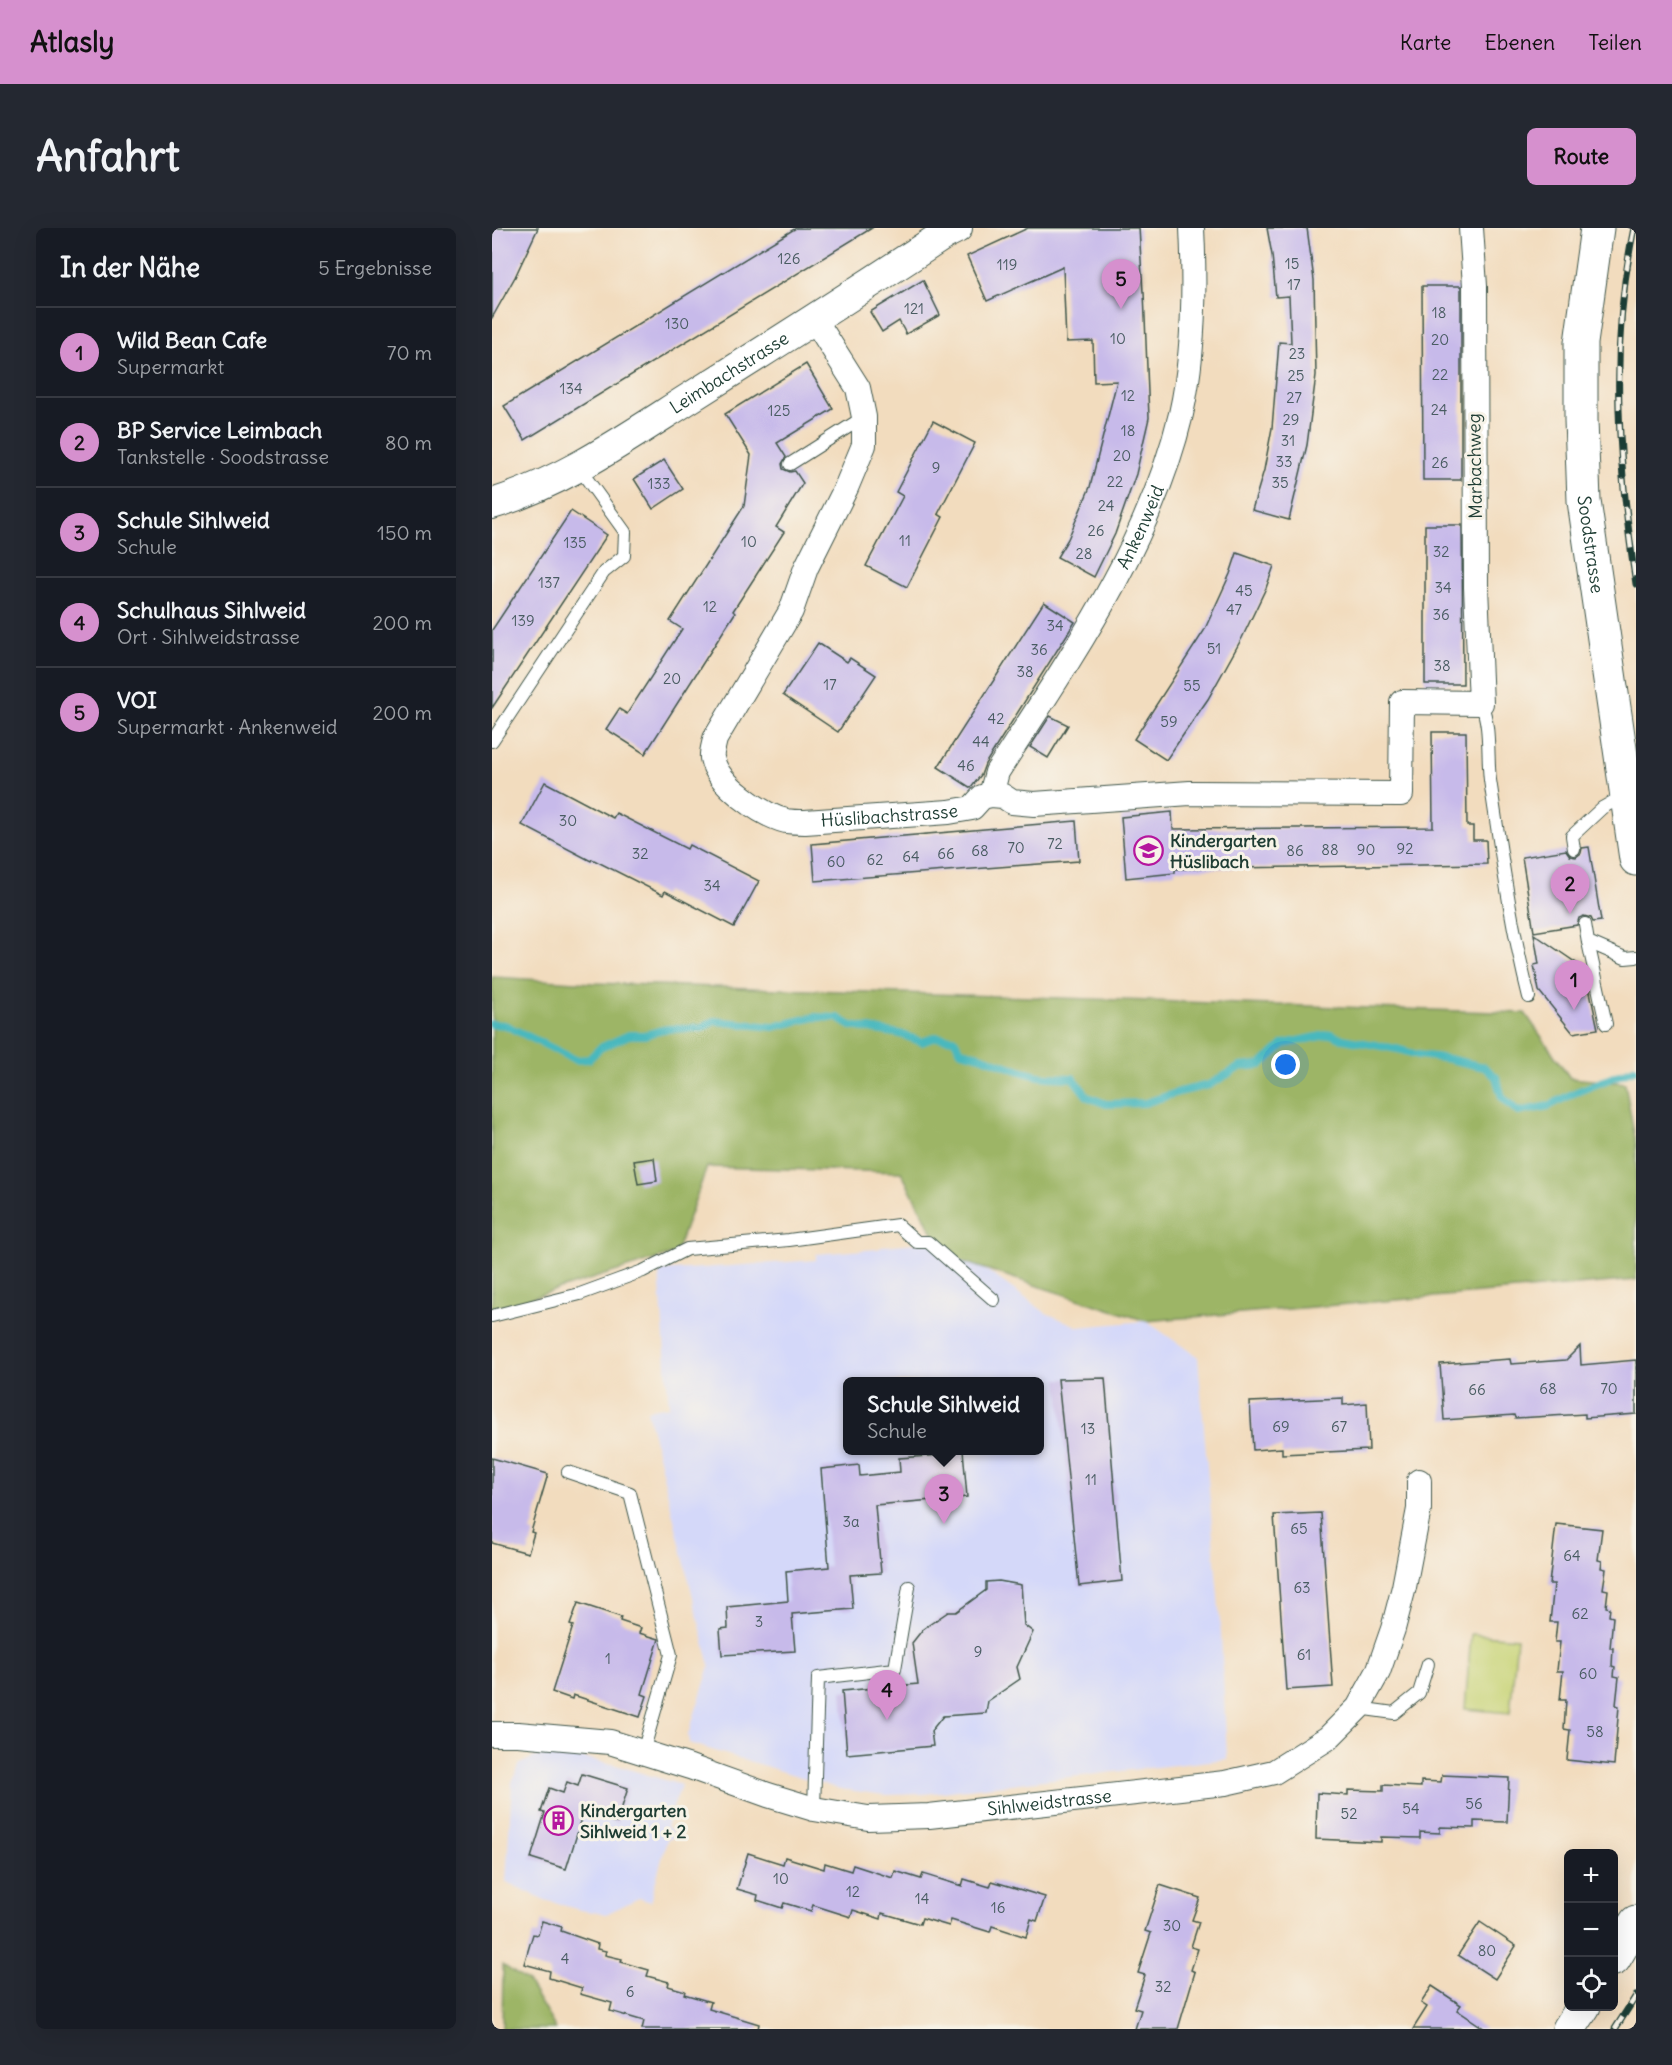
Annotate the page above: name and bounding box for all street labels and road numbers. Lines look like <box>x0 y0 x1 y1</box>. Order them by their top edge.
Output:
street label: Leimbachstrasse <box>665 326 793 419</box>
street label: Marbachweg <box>1462 413 1487 519</box>
street label: Ankenweid <box>1111 481 1169 573</box>
street label: Soodstrasse <box>1573 495 1609 595</box>
street label: Hüslibachstrasse <box>820 799 960 832</box>
street label: Sihlweidstrasse <box>986 1784 1113 1820</box>

